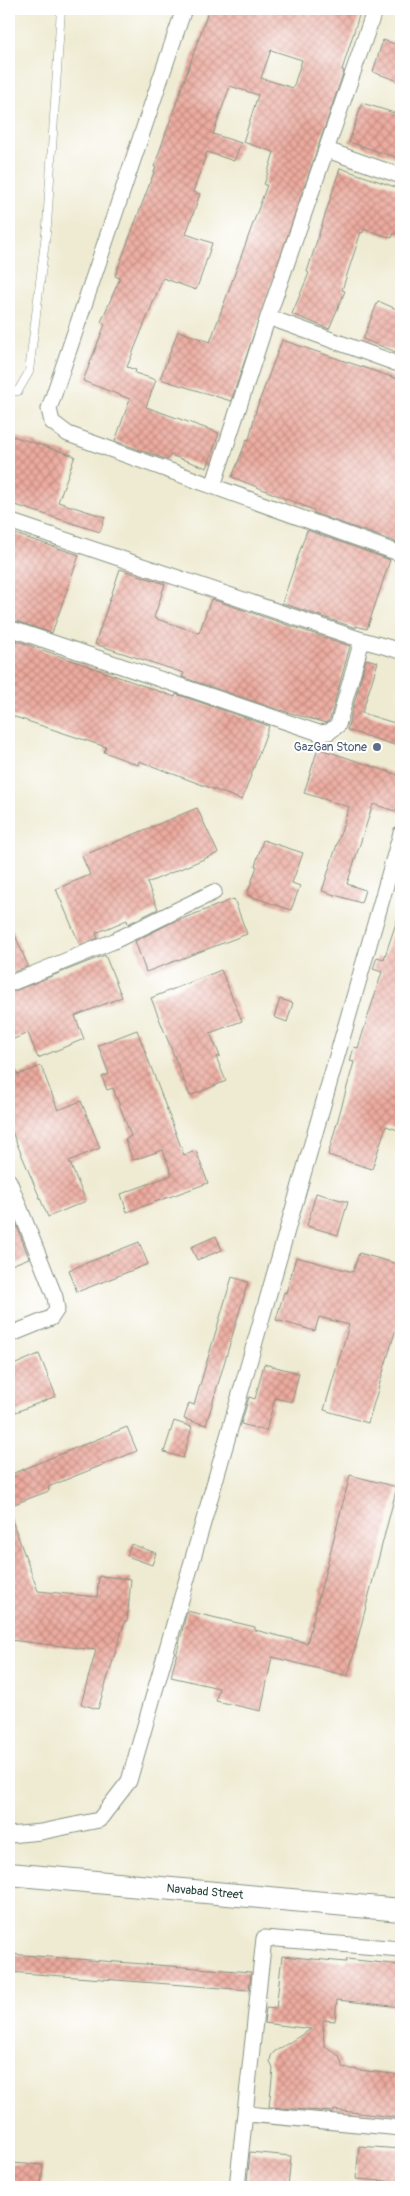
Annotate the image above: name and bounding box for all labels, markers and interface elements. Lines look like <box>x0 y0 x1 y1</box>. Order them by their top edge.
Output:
place label: GazGan Stone <box>294 740 367 755</box>
marker: GazGan Stone <box>371 741 383 753</box>
street label: Navabad Street <box>166 1881 244 1903</box>

